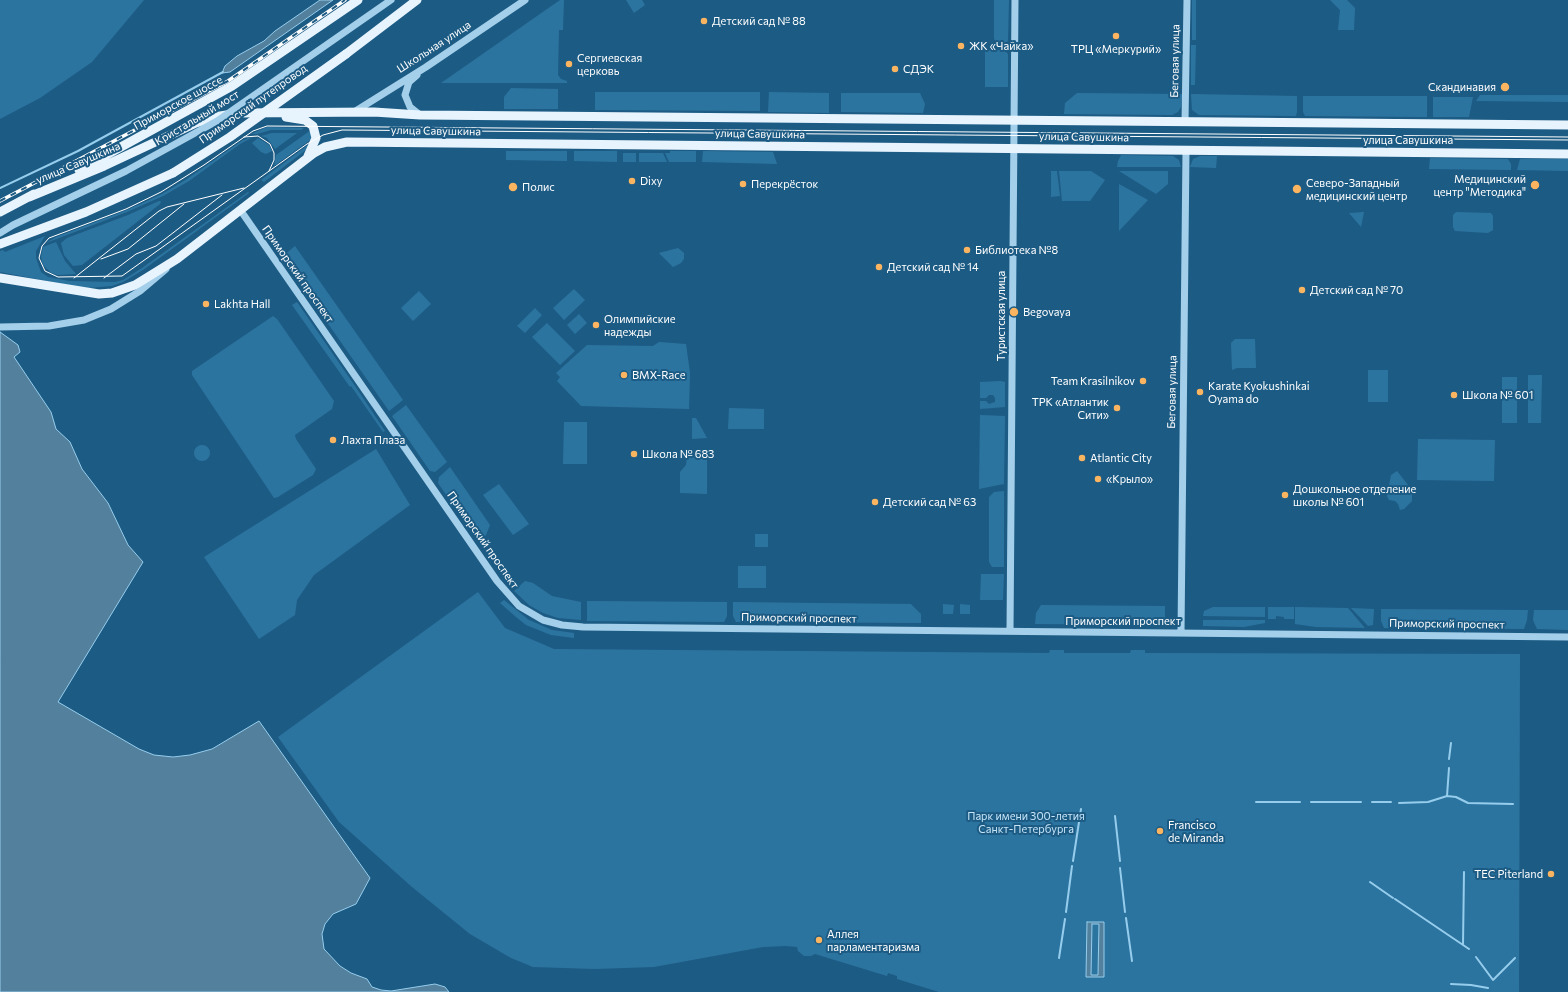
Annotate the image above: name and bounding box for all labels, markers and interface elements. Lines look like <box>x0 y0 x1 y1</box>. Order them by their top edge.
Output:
place label: Детский сад № 88 <box>712 14 806 28</box>
marker: Детский сад № 88 <box>699 16 709 26</box>
street label: Школьная улица <box>395 18 473 76</box>
street label: Беговая улица <box>1168 24 1182 98</box>
marker: ТРЦ «Меркурий» <box>1111 31 1121 41</box>
place label: ЖК «Чайка» <box>969 39 1033 53</box>
marker: ЖК «Чайка» <box>956 41 966 51</box>
place label: ТРЦ «Меркурий» <box>1071 42 1161 56</box>
place label: Сергиевская церковь <box>577 51 642 77</box>
marker: Сергиевская церковь <box>564 59 574 69</box>
street label: Приморский путепровод <box>197 62 309 146</box>
place label: СДЭК <box>903 62 934 76</box>
marker: СДЭК <box>890 64 900 74</box>
street label: Приморское шоссе <box>131 73 225 133</box>
place label: Скандинавия <box>1428 80 1496 94</box>
marker: Скандинавия <box>1499 81 1511 93</box>
street label: Кристальный мост <box>152 88 242 148</box>
street label: улица Савушкина <box>391 124 481 138</box>
street label: улица Савушкина <box>715 127 805 141</box>
street label: улица Савушкина <box>1039 130 1129 144</box>
street label: улица Савушкина <box>1363 133 1453 147</box>
street label: улица Савушкина <box>34 139 122 187</box>
place label: Медицинский центр "Методика" <box>1433 172 1526 198</box>
place label: Dixy <box>640 174 662 188</box>
marker: Dixy <box>627 176 637 186</box>
place label: Северо-Западный медицинский центр <box>1306 176 1407 202</box>
place label: Перекрёсток <box>751 177 818 191</box>
marker: Перекрёсток <box>738 179 748 189</box>
marker: Медицинский центр "Методика" <box>1529 179 1541 191</box>
place label: Полис <box>522 180 555 194</box>
marker: Полис <box>507 181 519 193</box>
marker: Северо-Западный медицинский центр <box>1291 183 1303 195</box>
street label: Приморский проспект <box>259 223 337 325</box>
place label: Библиотека №8 <box>975 243 1058 257</box>
marker: Библиотека №8 <box>962 245 972 255</box>
place label: Детский сад № 14 <box>887 260 979 274</box>
marker: Детский сад № 14 <box>874 262 884 272</box>
street label: Туристская улица <box>994 271 1008 361</box>
place label: Детский сад № 70 <box>1310 283 1403 297</box>
marker: Детский сад № 70 <box>1297 285 1307 295</box>
place label: Lakhta Hall <box>214 297 270 311</box>
marker: Lakhta Hall <box>201 299 211 309</box>
place label: Begovaya <box>1023 305 1071 319</box>
marker: Begovaya <box>1008 306 1020 318</box>
place label: Олимпийские надежды <box>604 312 676 338</box>
marker: Олимпийские надежды <box>591 320 601 330</box>
street label: Беговая улица <box>1165 355 1179 429</box>
place label: BMX-Race <box>632 368 685 382</box>
marker: BMX-Race <box>619 370 629 380</box>
place label: Team Krasilnikov <box>1051 374 1135 388</box>
marker: Team Krasilnikov <box>1138 376 1148 386</box>
place label: Karate Kyokushinkai Oyama do <box>1208 379 1310 405</box>
marker: Karate Kyokushinkai Oyama do <box>1195 387 1205 397</box>
place label: Школа № 601 <box>1462 388 1533 402</box>
marker: Школа № 601 <box>1449 390 1459 400</box>
place label: ТРК «Атлантик Сити» <box>1032 395 1109 421</box>
marker: ТРК «Атлантик Сити» <box>1112 403 1122 413</box>
place label: Лахта Плаза <box>341 433 405 447</box>
marker: Лахта Плаза <box>328 435 338 445</box>
place label: Школа № 683 <box>642 447 714 461</box>
marker: Школа № 683 <box>629 449 639 459</box>
place label: Atlantic City <box>1090 451 1152 465</box>
marker: Atlantic City <box>1077 453 1087 463</box>
place label: «Крыло» <box>1106 472 1153 486</box>
marker: «Крыло» <box>1093 474 1103 484</box>
place label: Дошкольное отделение школы № 601 <box>1293 482 1416 508</box>
street label: Приморский проспект <box>444 489 522 591</box>
marker: Дошкольное отделение школы № 601 <box>1280 490 1290 500</box>
place label: Детский сад № 63 <box>883 495 976 509</box>
marker: Детский сад № 63 <box>870 497 880 507</box>
street label: Приморский проспект <box>741 610 857 626</box>
street label: Приморский проспект <box>1065 614 1181 628</box>
street label: Приморский проспект <box>1389 616 1505 632</box>
park label: Парк имени 300-летия Санкт-Петербурга <box>967 809 1085 835</box>
place label: Francisco de Miranda <box>1168 818 1224 844</box>
marker: Francisco de Miranda <box>1155 826 1165 836</box>
place label: TEC Piterland <box>1474 867 1543 881</box>
marker: TEC Piterland <box>1546 869 1556 879</box>
place label: Аллея парламентаризма <box>827 927 920 953</box>
marker: Аллея парламентаризма <box>814 935 824 945</box>

